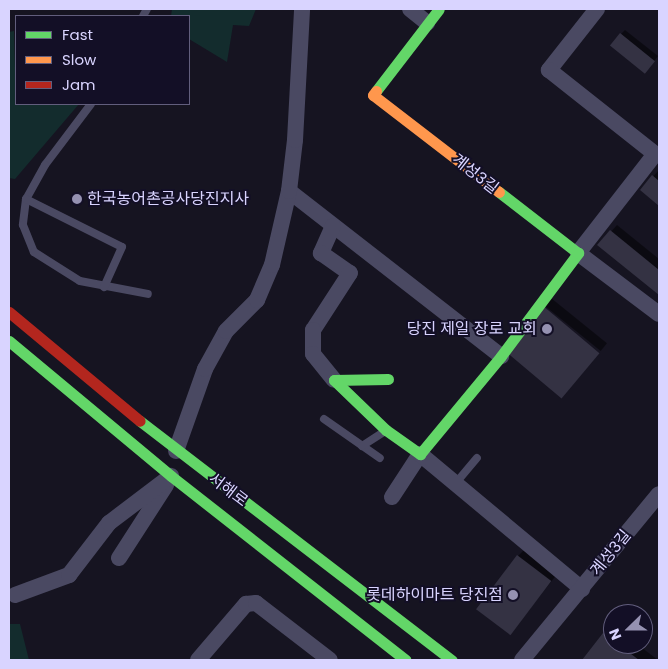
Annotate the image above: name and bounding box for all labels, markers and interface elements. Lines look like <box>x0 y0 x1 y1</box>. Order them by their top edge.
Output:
legend <box>15 15 190 105</box>
text: Fast <box>62 24 93 45</box>
text: Slow <box>62 49 96 70</box>
text: Jam <box>62 74 96 95</box>
street label: 계성3길 <box>448 150 502 198</box>
place label: 한국농어촌공사당진지사 <box>87 189 249 209</box>
marker: 한국농어촌공사당진지사 <box>71 193 83 205</box>
place label: 당진 제일 장로 교회 <box>406 319 537 339</box>
marker: 당진 제일 장로 교회 <box>541 323 553 335</box>
street label: 서해로 <box>205 469 251 511</box>
street label: 계성3길 <box>587 526 635 580</box>
place label: 롯데하이마트 당진점 <box>366 585 503 605</box>
marker: 롯데하이마트 당진점 <box>507 589 519 601</box>
north arrow <box>603 604 653 654</box>
text: N <box>604 626 626 643</box>

